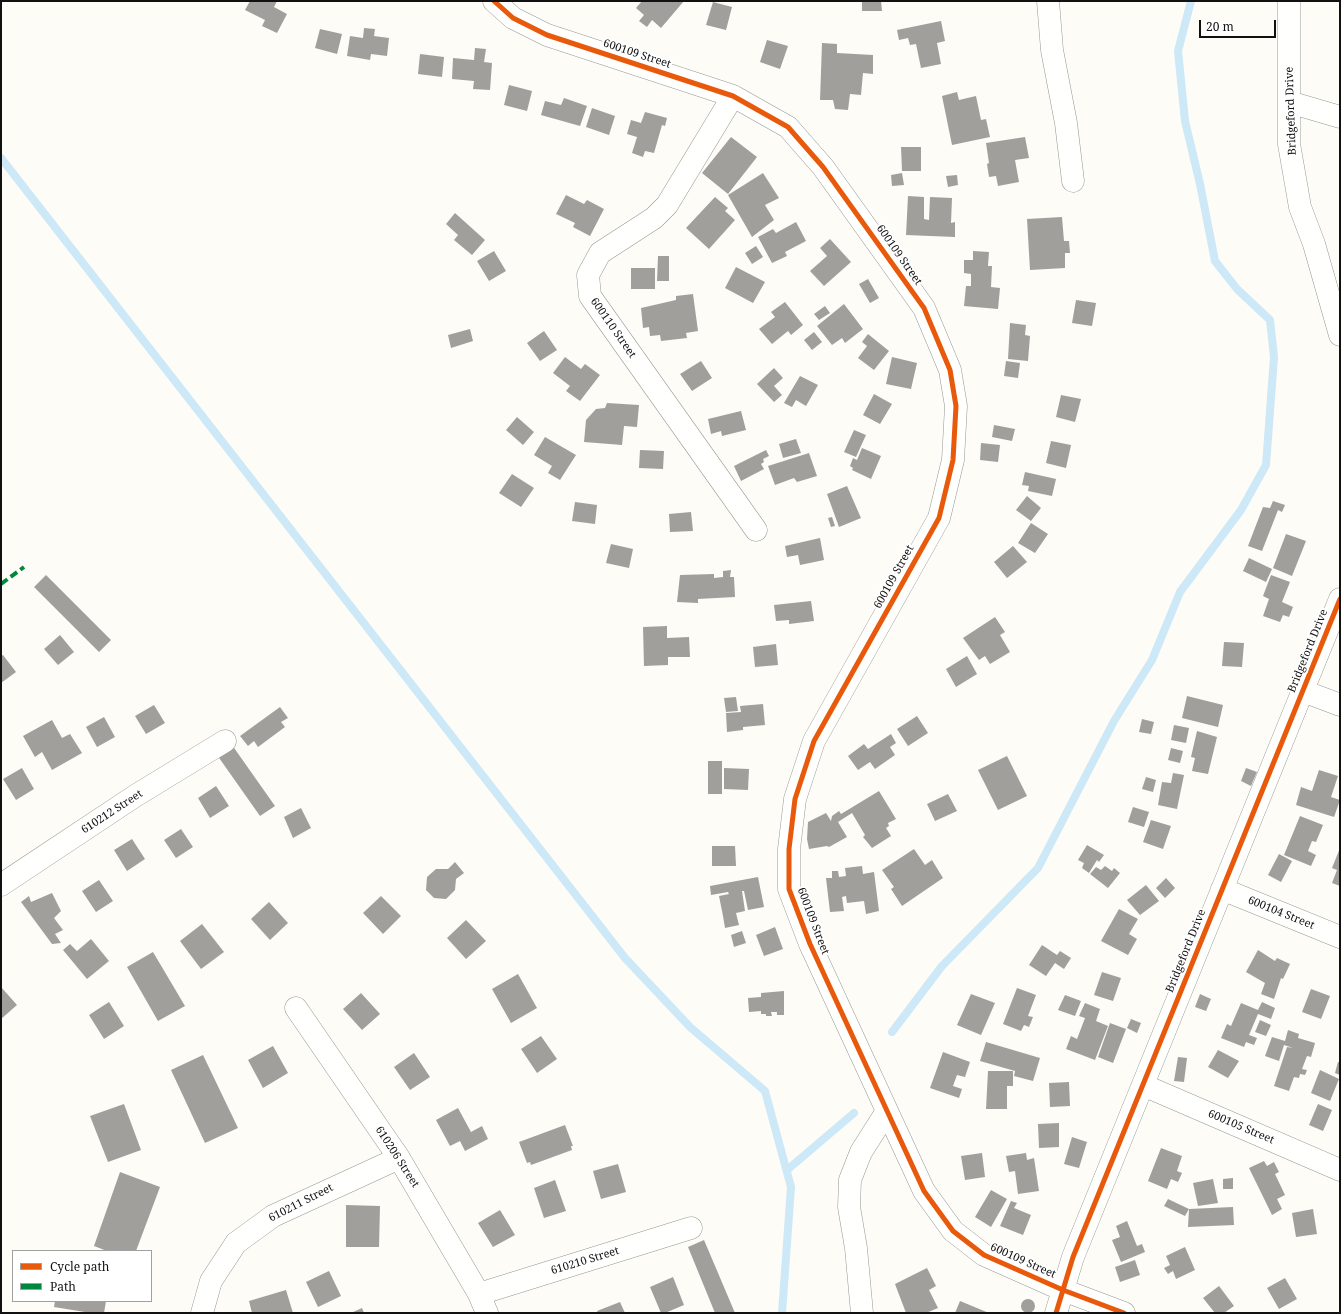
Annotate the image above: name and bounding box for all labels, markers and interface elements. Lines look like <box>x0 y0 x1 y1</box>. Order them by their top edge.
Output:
scale bar <box>1201 12 1278 38</box>
text: 20 m <box>1206 18 1234 35</box>
street label: 600109 Street <box>601 37 673 71</box>
street label: Bridgeford Drive <box>1283 66 1299 156</box>
street label: 600109 Street <box>873 222 925 288</box>
street label: 600110 Street <box>587 295 639 361</box>
street label: 600109 Street <box>871 543 917 611</box>
street label: Bridgeford Drive <box>1285 607 1331 695</box>
street label: 610212 Street <box>79 787 145 837</box>
street label: 600109 Street <box>794 886 832 956</box>
street label: 600104 Street <box>1246 894 1316 932</box>
street label: Bridgeford Drive <box>1163 907 1209 995</box>
street label: 600105 Street <box>1206 1107 1276 1147</box>
street label: 610206 Street <box>372 1124 422 1190</box>
street label: 610211 Street <box>267 1181 335 1225</box>
street label: 600109 Street <box>988 1241 1058 1281</box>
street label: 610210 Street <box>549 1244 621 1278</box>
legend <box>12 1250 152 1302</box>
text: Cycle path <box>50 1258 109 1275</box>
text: Path <box>50 1278 76 1295</box>

